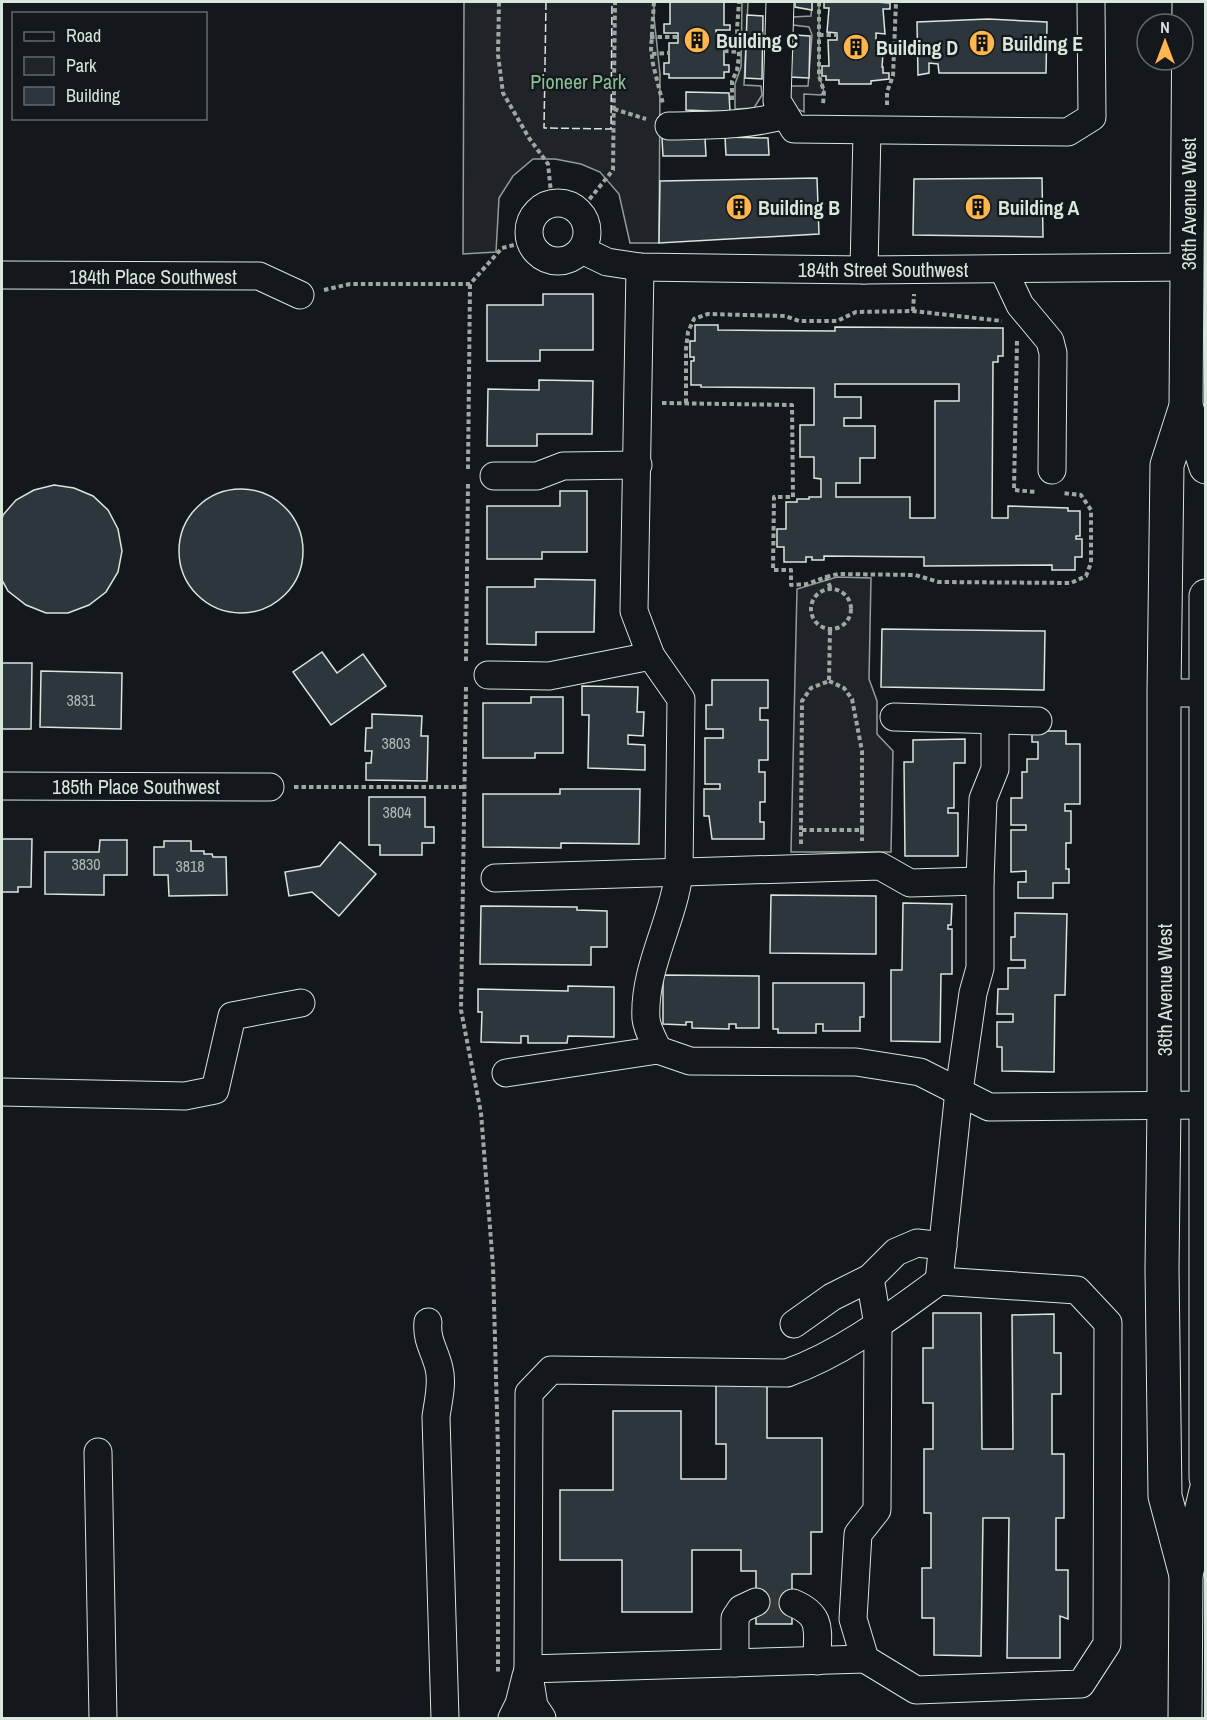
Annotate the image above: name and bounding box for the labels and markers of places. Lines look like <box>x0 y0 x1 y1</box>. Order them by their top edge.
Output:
building icon: Building C <box>682 25 712 55</box>
place label: Building C <box>716 27 798 54</box>
building icon: Building E <box>967 28 997 58</box>
place label: Building E <box>1002 30 1083 57</box>
building icon: Building D <box>841 32 871 62</box>
place label: Building D <box>876 34 958 61</box>
building icon: Building B <box>724 192 754 222</box>
building icon: Building A <box>963 192 993 222</box>
place label: Building B <box>758 194 840 221</box>
place label: Building A <box>998 194 1080 221</box>

